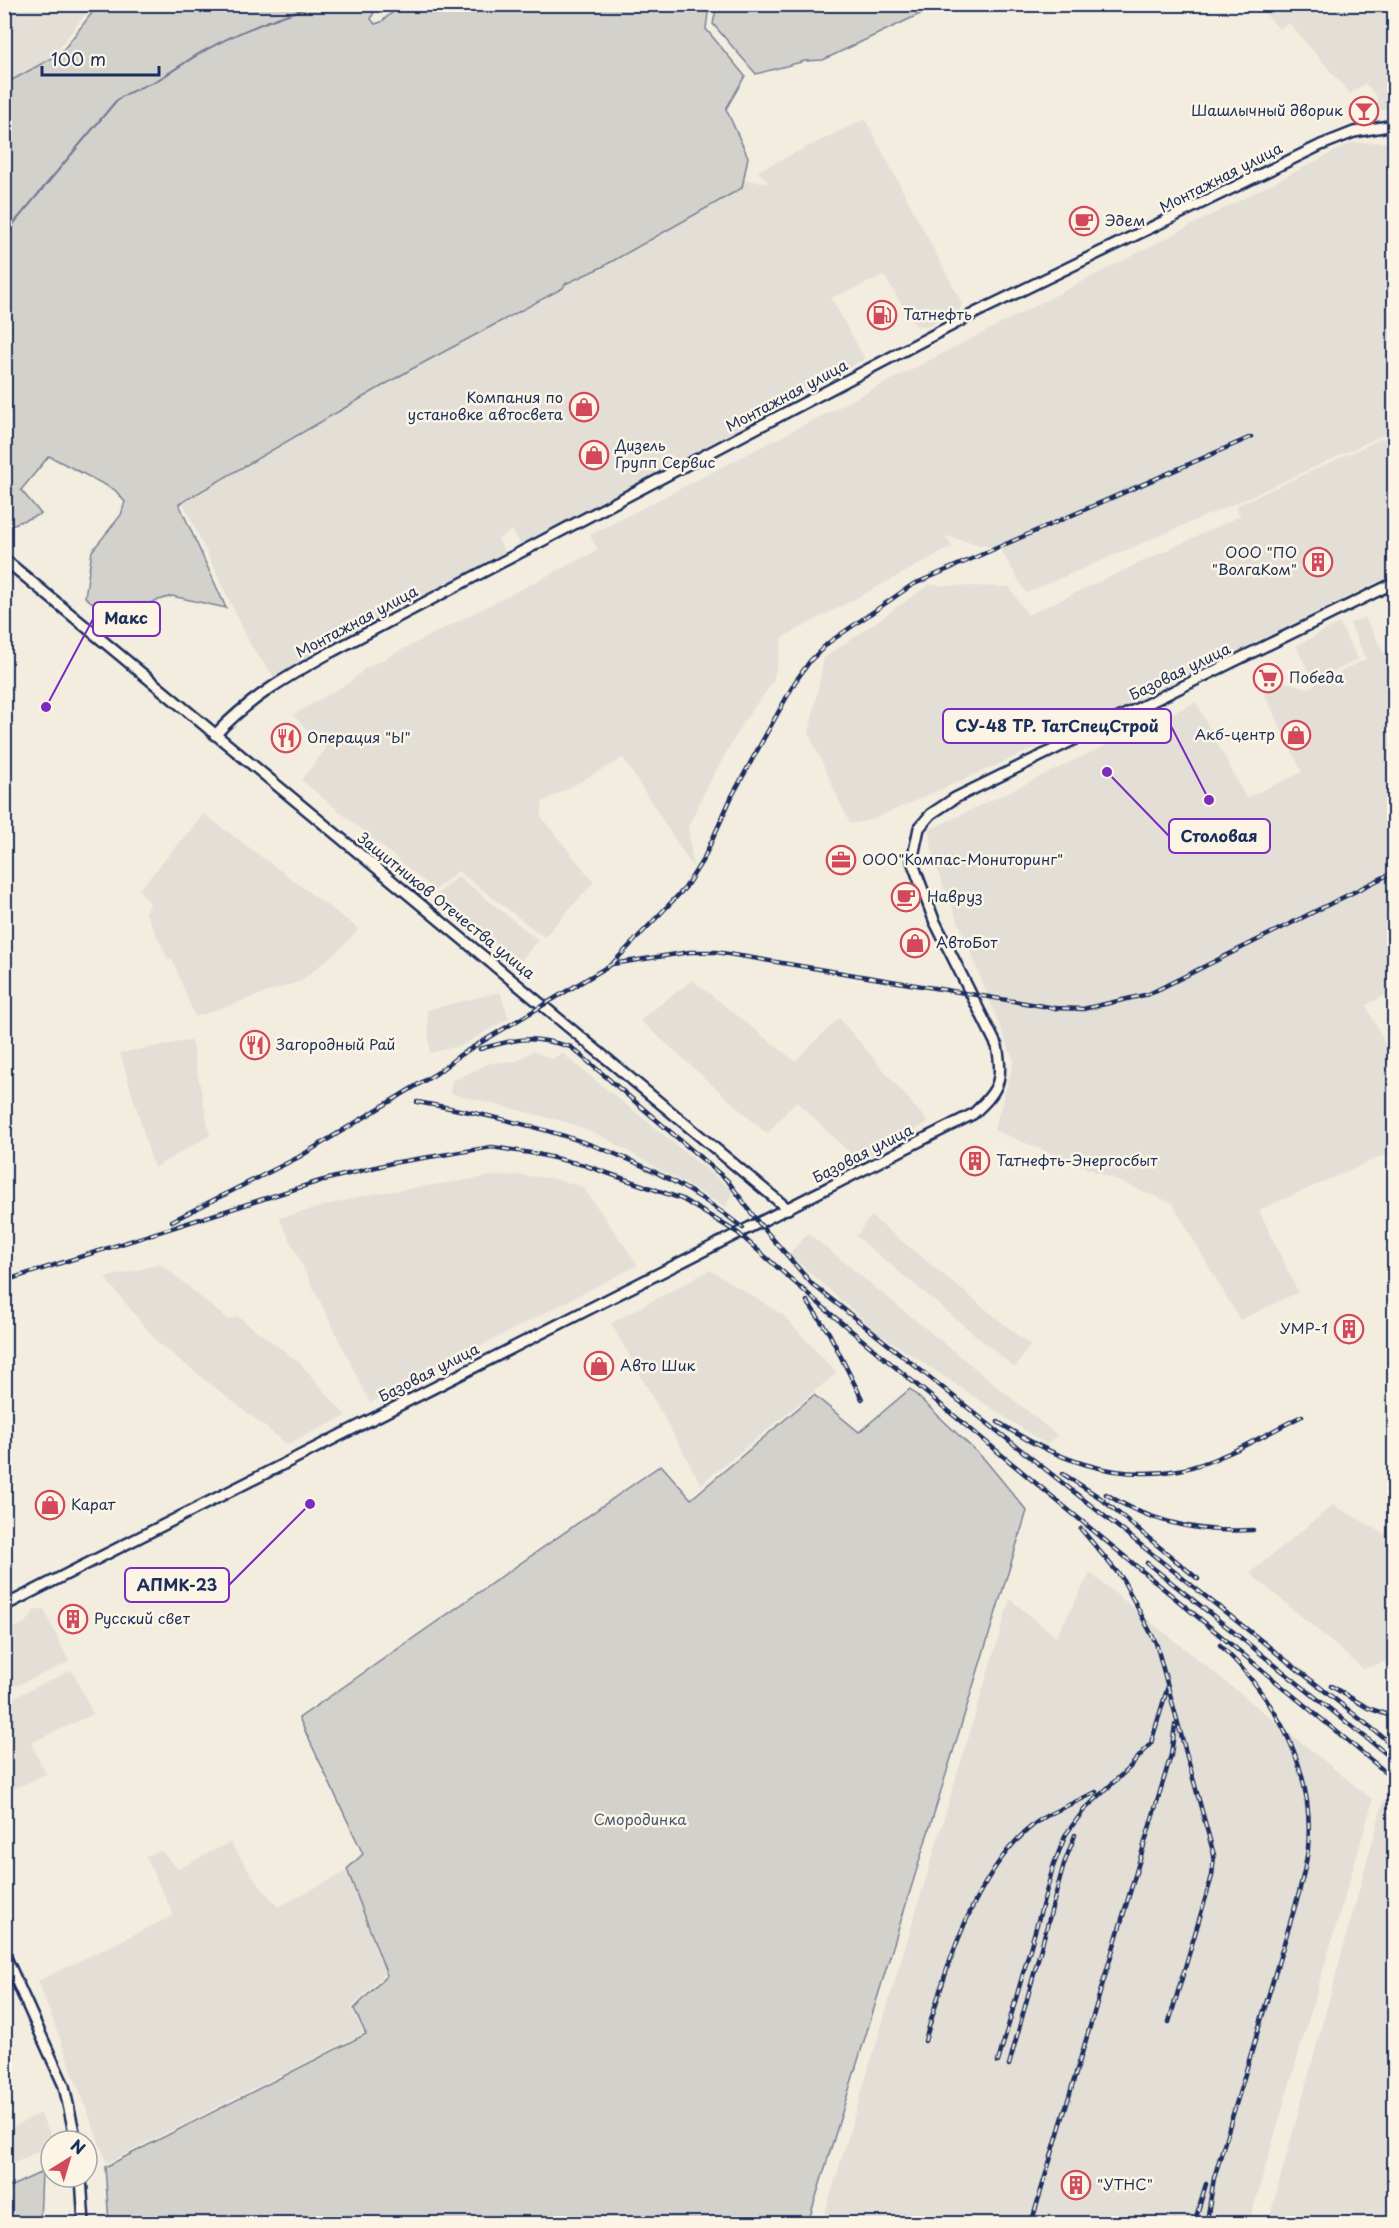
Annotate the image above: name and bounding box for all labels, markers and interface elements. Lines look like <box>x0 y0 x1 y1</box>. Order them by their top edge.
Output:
scale bar <box>42 39 159 77</box>
text: 100 m <box>51 45 106 72</box>
bar icon: Шашлычный дворик <box>1348 95 1380 127</box>
place label: Шашлычный дворик <box>1191 98 1343 121</box>
street label: Монтажная улица <box>1155 135 1286 218</box>
cafe icon: Эдем <box>1068 205 1100 237</box>
place label: Эдем <box>1105 208 1145 231</box>
fuel station icon: Татнефть <box>866 299 898 331</box>
place label: Татнефть <box>903 302 972 325</box>
street label: Монтажная улица <box>721 352 852 437</box>
place label: Компания по установке автосвета <box>407 385 564 425</box>
shop icon: Компания по установке автосвета <box>568 391 600 423</box>
place label: Дизель Групп Сервис <box>614 433 715 473</box>
shop icon: Дизель Групп Сервис <box>578 439 610 471</box>
place label: ООО "ПО "ВолгаКом" <box>1212 540 1297 580</box>
building icon: ООО "ПО "ВолгаКом" <box>1302 546 1334 578</box>
street label: Монтажная улица <box>291 578 422 663</box>
callout: Макс <box>93 602 160 636</box>
text: Макс <box>104 605 148 629</box>
street label: Базовая улица <box>1125 636 1234 705</box>
supermarket icon: Победа <box>1252 662 1284 694</box>
place label: Победа <box>1289 665 1344 688</box>
callout: СУ-48 ТР. ТатСпецСтрой <box>943 709 1171 743</box>
text: СУ-48 ТР. ТатСпецСтрой <box>955 713 1159 737</box>
shop icon: Акб-центр <box>1280 719 1312 751</box>
restaurant icon: Операция "Ы" <box>270 722 302 754</box>
place label: Акб-центр <box>1195 722 1275 745</box>
place label: Операция "Ы" <box>307 725 411 748</box>
callout: Столовая <box>1169 819 1270 853</box>
text: Столовая <box>1180 823 1258 847</box>
street label: Защитников Отечества улица <box>353 826 541 984</box>
office icon: ООО"Компас-Мониторинг" <box>825 844 857 876</box>
place label: ООО"Компас-Мониторинг" <box>862 847 1063 870</box>
cafe icon: Навруз <box>890 881 922 913</box>
place label: Навруз <box>927 884 983 907</box>
shop icon: АвтоБот <box>899 927 931 959</box>
place label: АвтоБот <box>936 930 998 953</box>
restaurant icon: Загородный Рай <box>239 1029 271 1061</box>
place label: Загородный Рай <box>276 1032 395 1055</box>
street label: Базовая улица <box>808 1117 917 1188</box>
building icon: Татнефть-Энергосбыт <box>959 1145 991 1177</box>
place label: Татнефть-Энергосбыт <box>996 1148 1158 1171</box>
building icon: УМР-1 <box>1333 1313 1365 1345</box>
place label: УМР-1 <box>1280 1316 1328 1339</box>
street label: Базовая улица <box>374 1336 483 1407</box>
shop icon: Авто Шик <box>583 1350 615 1382</box>
place label: Авто Шик <box>620 1353 696 1376</box>
shop icon: Карат <box>34 1489 66 1521</box>
place label: Карат <box>71 1492 116 1515</box>
callout: АПМК-23 <box>125 1568 229 1602</box>
text: АПМК-23 <box>137 1572 217 1596</box>
building icon: Русский свет <box>57 1603 89 1635</box>
place label: Русский свет <box>94 1606 191 1629</box>
park label: Смородинка <box>593 1807 687 1830</box>
north arrow <box>39 2129 99 2189</box>
text: N <box>66 2133 91 2160</box>
building icon: "УТНС" <box>1060 2169 1092 2201</box>
place label: "УТНС" <box>1097 2172 1153 2195</box>

